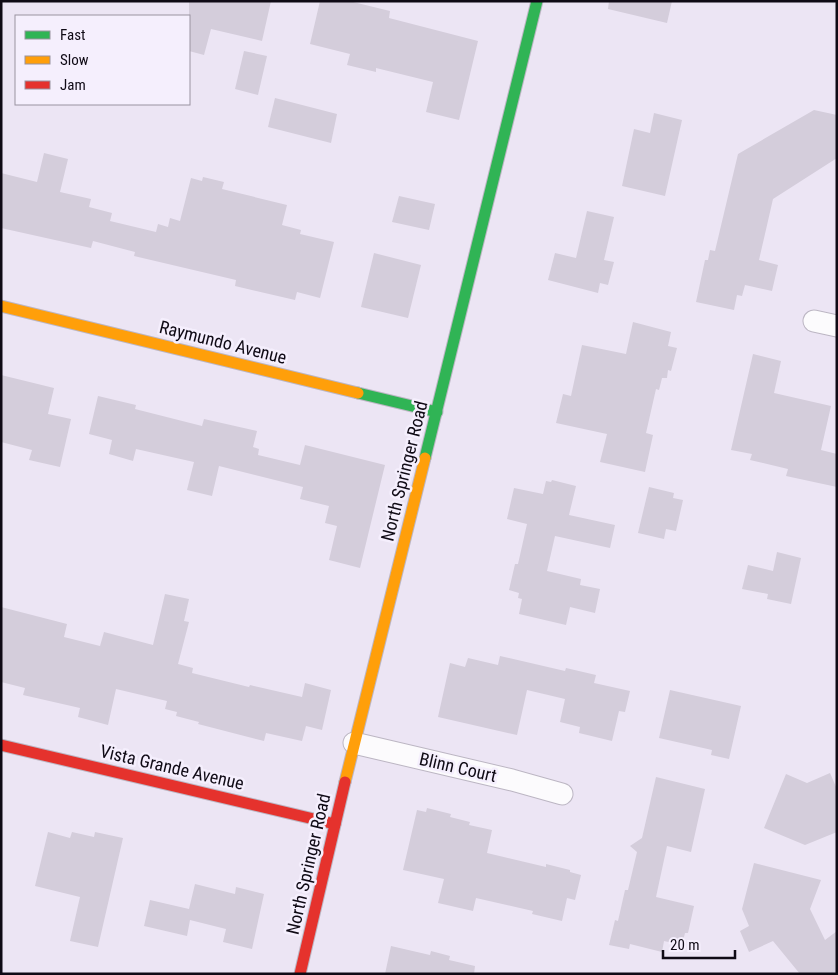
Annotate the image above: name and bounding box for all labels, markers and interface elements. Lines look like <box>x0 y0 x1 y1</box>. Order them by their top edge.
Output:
legend <box>15 15 190 105</box>
text: Fast <box>60 26 85 44</box>
text: Slow <box>60 51 89 69</box>
text: Jam <box>60 76 86 94</box>
street label: Raymundo Avenue <box>157 316 289 368</box>
street label: North Springer Road <box>376 399 432 543</box>
street label: Vista Grande Avenue <box>98 740 246 794</box>
street label: Blinn Court <box>417 748 499 786</box>
street label: North Springer Road <box>282 792 334 936</box>
scale bar <box>663 928 736 960</box>
text: 20 m <box>670 936 700 954</box>

